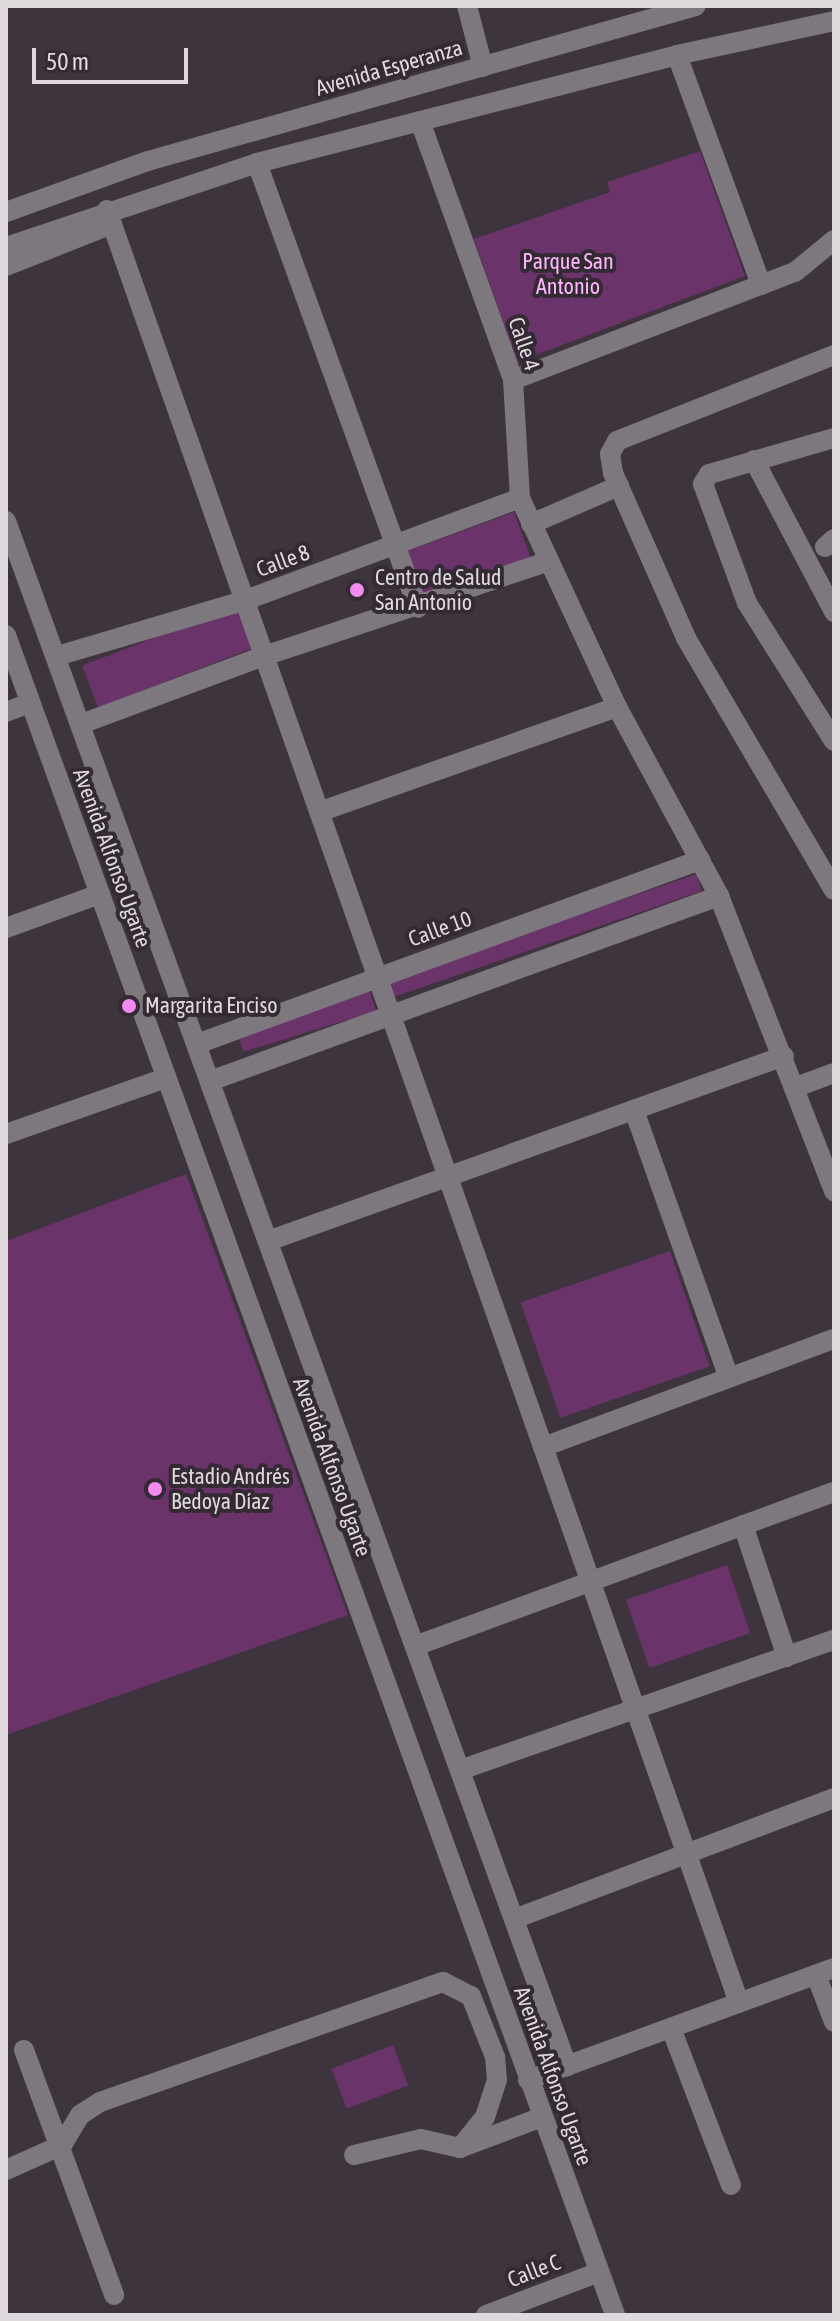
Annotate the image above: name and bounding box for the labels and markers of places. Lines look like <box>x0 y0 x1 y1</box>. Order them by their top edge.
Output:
place label: Centro de Salud San Antonio <box>375 564 502 616</box>
marker: Centro de Salud San Antonio <box>346 579 368 601</box>
place label: Margarita Enciso <box>145 993 278 1019</box>
marker: Margarita Enciso <box>120 997 138 1015</box>
place label: Estadio Andrés Bedoya Díaz <box>171 1463 290 1514</box>
marker: Estadio Andrés Bedoya Díaz <box>146 1480 164 1498</box>

